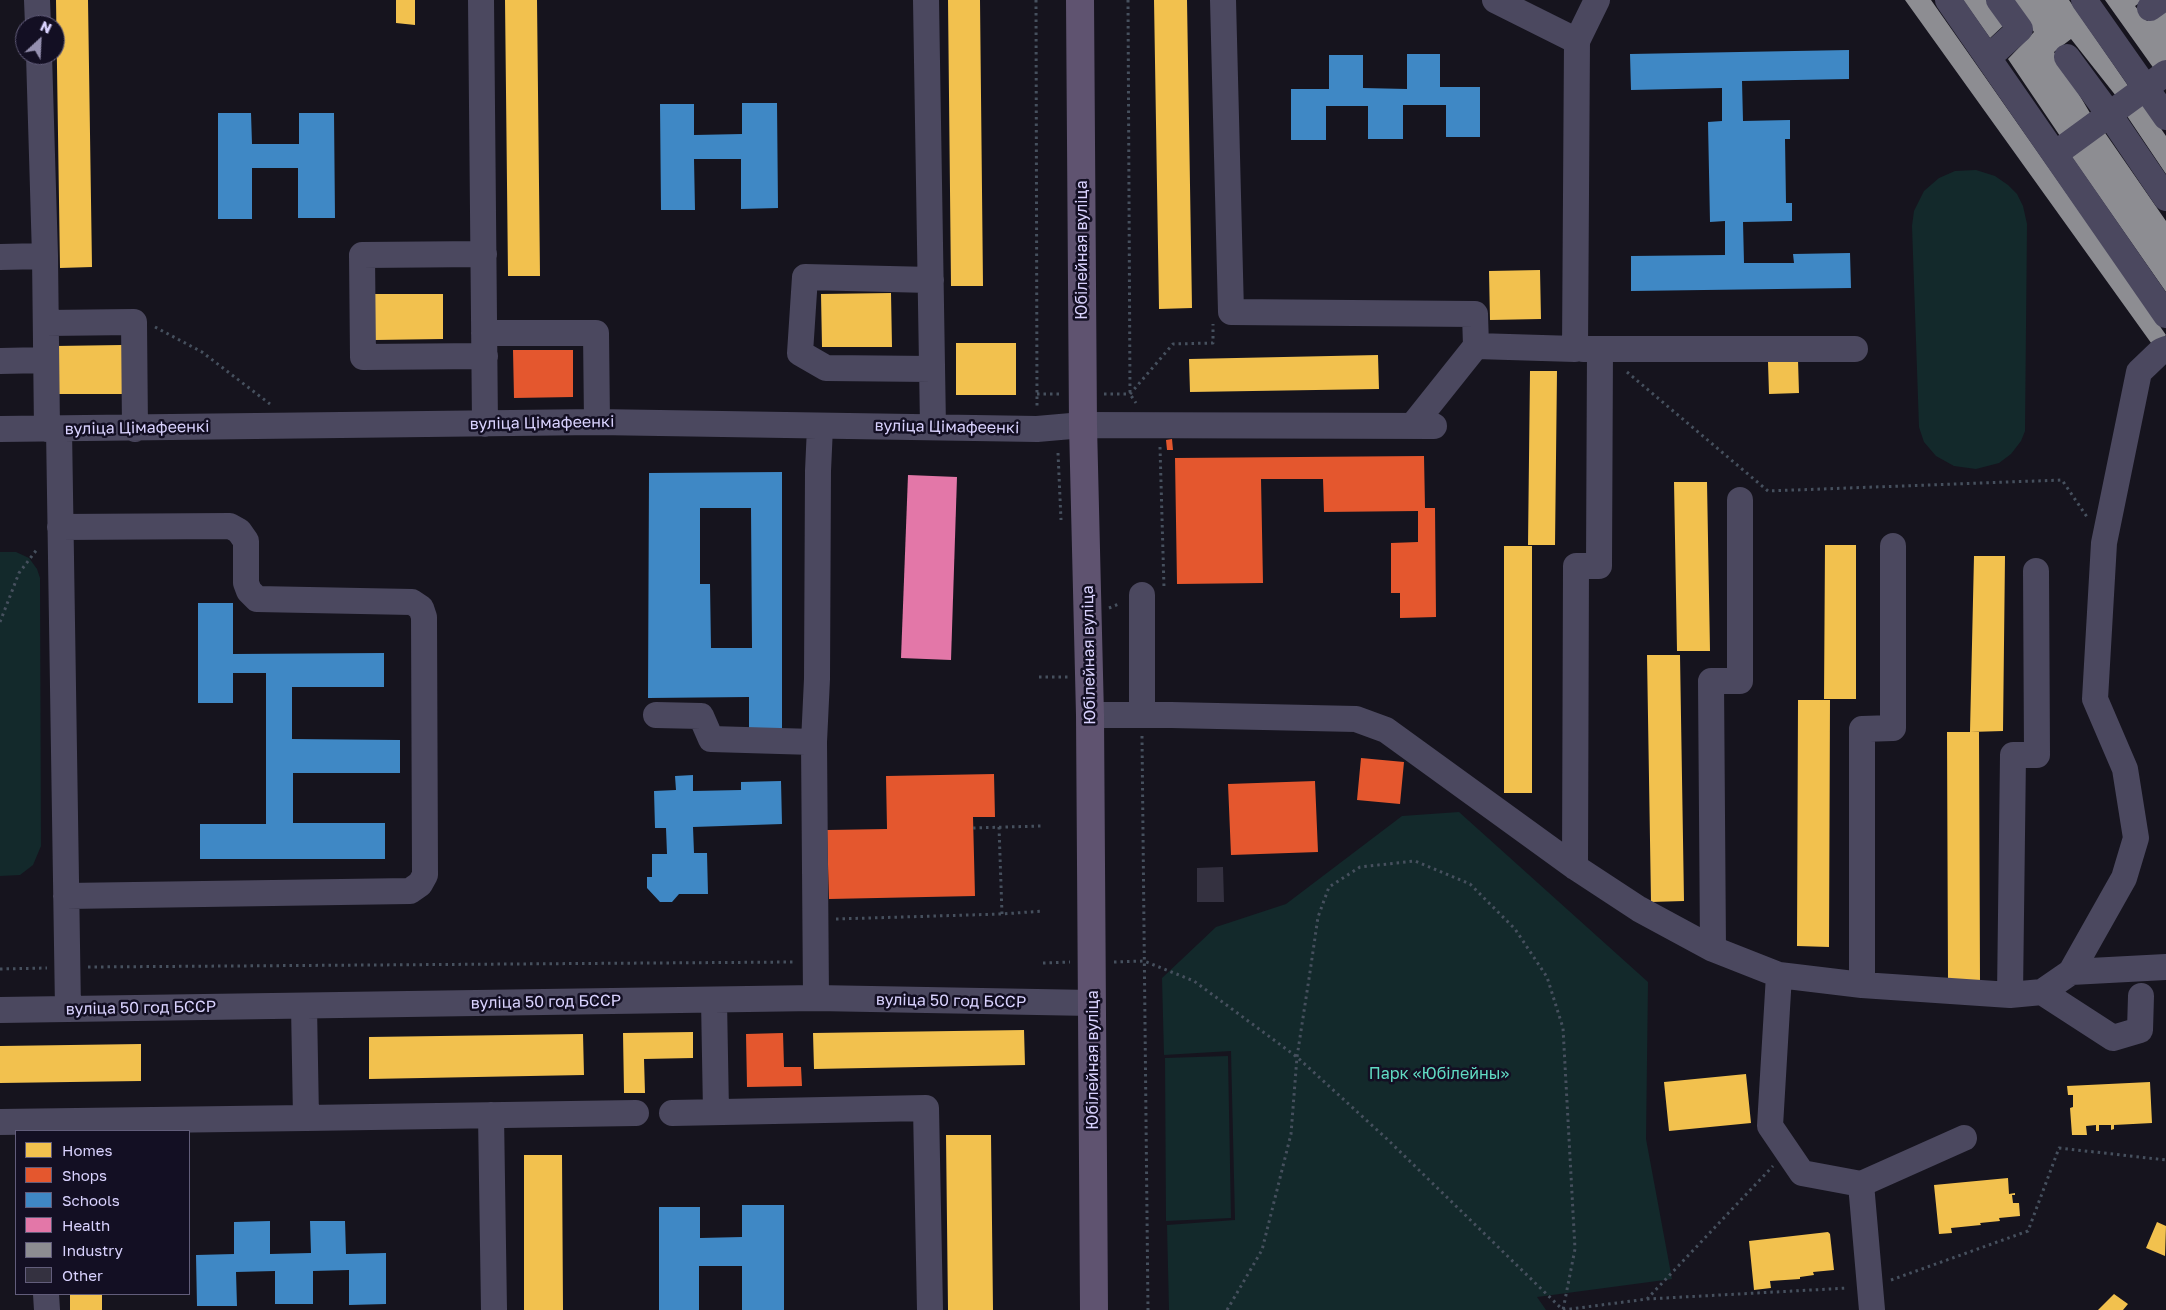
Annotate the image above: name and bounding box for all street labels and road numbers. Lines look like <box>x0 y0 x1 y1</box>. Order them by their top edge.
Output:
street label: Юбілейная вуліца <box>1072 180 1092 320</box>
street label: вуліца Цімафеенкі <box>469 412 615 434</box>
street label: вуліца Цімафеенкі <box>874 416 1020 438</box>
street label: вуліца Цімафеенкі <box>64 417 210 439</box>
street label: Юбілейная вуліца <box>1078 585 1100 725</box>
street label: вуліца 50 год БССР <box>876 990 1026 1012</box>
street label: Юбілейная вуліца <box>1083 990 1103 1130</box>
street label: вуліца 50 год БССР <box>471 991 621 1013</box>
street label: вуліца 50 год БССР <box>66 997 216 1019</box>

